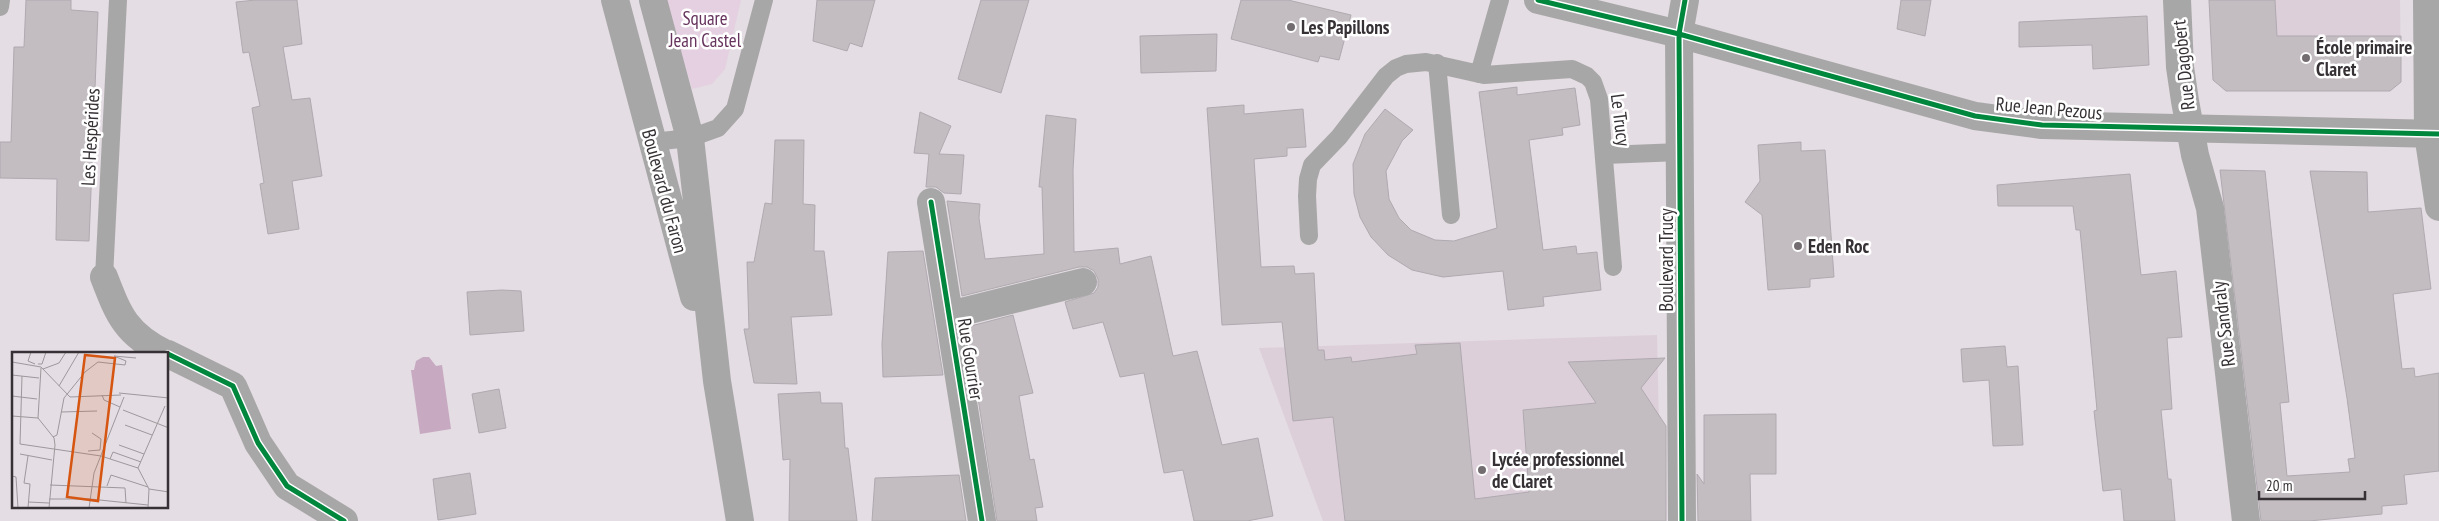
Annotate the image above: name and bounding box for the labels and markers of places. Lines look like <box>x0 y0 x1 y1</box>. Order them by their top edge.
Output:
place label: Les Papillons <box>1301 15 1390 39</box>
marker: Les Papillons <box>1285 21 1297 33</box>
place label: École primaire Claret <box>2316 35 2412 81</box>
marker: École primaire Claret <box>2300 52 2312 64</box>
place label: Eden Roc <box>1808 234 1869 258</box>
marker: Eden Roc <box>1792 240 1804 252</box>
place label: Lycée professionnel de Claret <box>1492 447 1625 493</box>
marker: Lycée professionnel de Claret <box>1476 464 1488 476</box>

